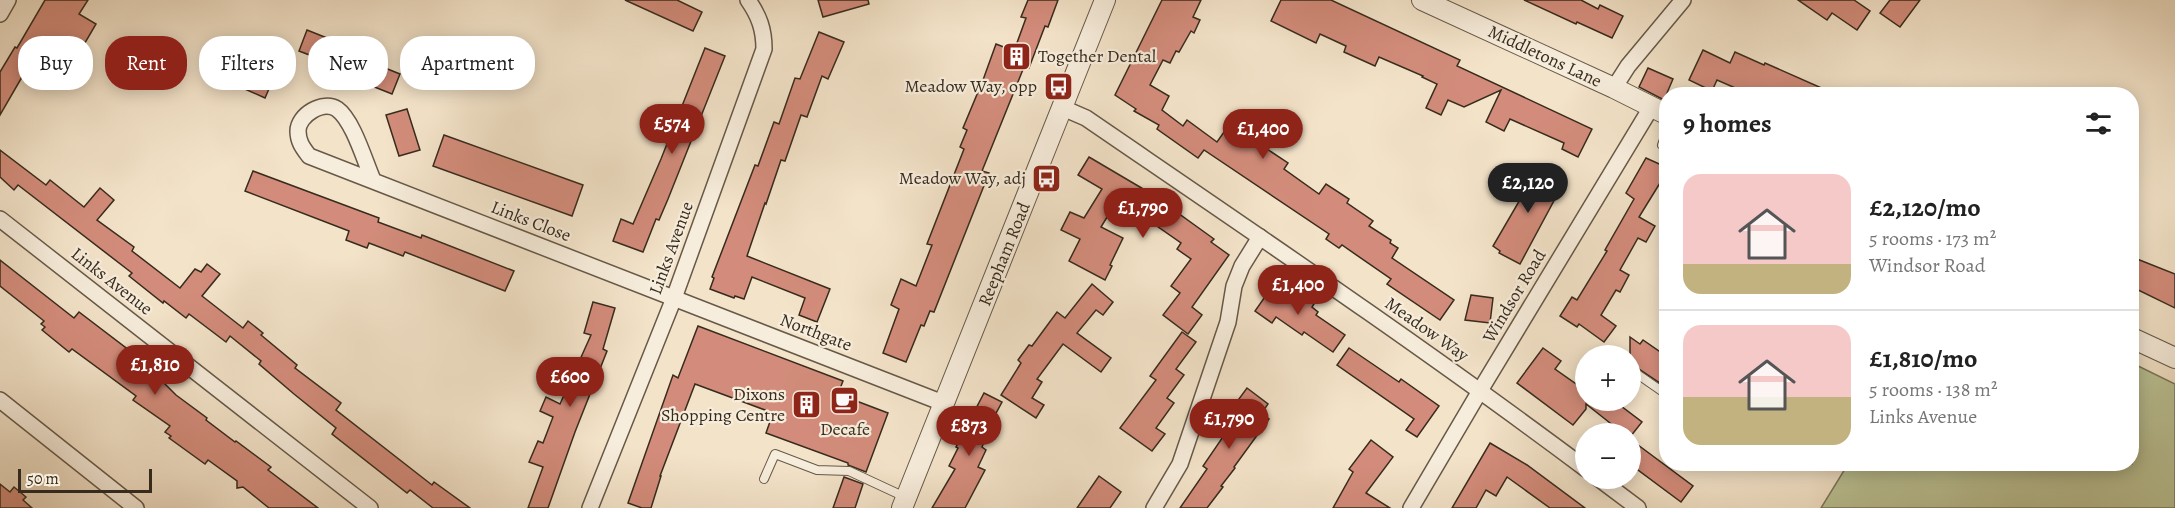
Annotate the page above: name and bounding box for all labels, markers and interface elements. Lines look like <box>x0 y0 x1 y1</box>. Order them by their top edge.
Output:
street label: Middletons Lane <box>1484 19 1606 93</box>
chip: Buy <box>18 36 93 90</box>
chip: Rent <box>105 36 187 90</box>
chip: Filters <box>199 36 296 90</box>
chip: New <box>308 36 388 90</box>
chip: Apartment <box>400 36 535 90</box>
building icon: Together Dental <box>1001 40 1033 72</box>
place label: Together Dental <box>1038 44 1157 68</box>
bus stop icon: Meadow Way, opp <box>1042 70 1074 102</box>
place label: Meadow Way, opp <box>904 74 1037 98</box>
pin: £574 <box>636 104 708 155</box>
text: 9 homes <box>1683 106 1772 141</box>
icon: filters <box>2082 107 2115 140</box>
pin: £1,400 <box>1214 109 1312 160</box>
text: £574 <box>654 110 690 137</box>
text: £1,400 <box>1237 115 1289 142</box>
bus stop icon: Meadow Way, adj <box>1031 162 1063 194</box>
pin: £2,120 <box>1479 163 1577 214</box>
place label: Meadow Way, adj <box>899 166 1026 190</box>
text: £2,120 <box>1502 169 1554 196</box>
pin: £1,790 <box>1094 188 1192 239</box>
text: £2,120/mo <box>1869 190 1981 225</box>
text: £1,790 <box>1118 194 1168 221</box>
street label: Links Close <box>488 195 574 247</box>
street label: Links Avenue <box>643 198 699 298</box>
street label: Reepham Road <box>972 198 1036 310</box>
icon: home <box>1731 198 1803 270</box>
text: 5 rooms · 173 m² <box>1869 225 1996 252</box>
street label: Links Avenue <box>66 242 158 320</box>
street label: Windsor Road <box>1476 245 1551 348</box>
text: Windsor Road <box>1869 252 1985 279</box>
pin: £1,400 <box>1249 265 1347 316</box>
text: £1,400 <box>1272 271 1324 298</box>
street label: Meadow Way <box>1380 291 1475 367</box>
street label: Northgate <box>777 307 855 357</box>
text: £1,810/mo <box>1869 341 1977 376</box>
pin: £1,810 <box>106 345 204 396</box>
map controls <box>1575 345 1641 489</box>
button: + <box>1575 345 1641 411</box>
icon: home <box>1731 349 1803 421</box>
text: £1,810 <box>130 351 180 378</box>
pin: £600 <box>534 357 606 408</box>
text: £600 <box>550 363 590 390</box>
text: 5 rooms · 138 m² <box>1869 376 1998 403</box>
place label: Dixons Shopping Centre <box>661 382 785 427</box>
cafe icon: Decafe <box>829 384 861 416</box>
building icon: Dixons Shopping Centre <box>790 388 822 420</box>
pin: £1,790 <box>1180 399 1278 450</box>
text: Links Avenue <box>1869 403 1977 430</box>
text: £1,790 <box>1204 405 1254 432</box>
pin: £873 <box>933 406 1005 457</box>
text: £873 <box>950 412 988 439</box>
place label: Decafe <box>820 417 870 441</box>
button: − <box>1575 423 1641 489</box>
scale bar <box>18 466 152 494</box>
text: 50 m <box>27 468 59 490</box>

